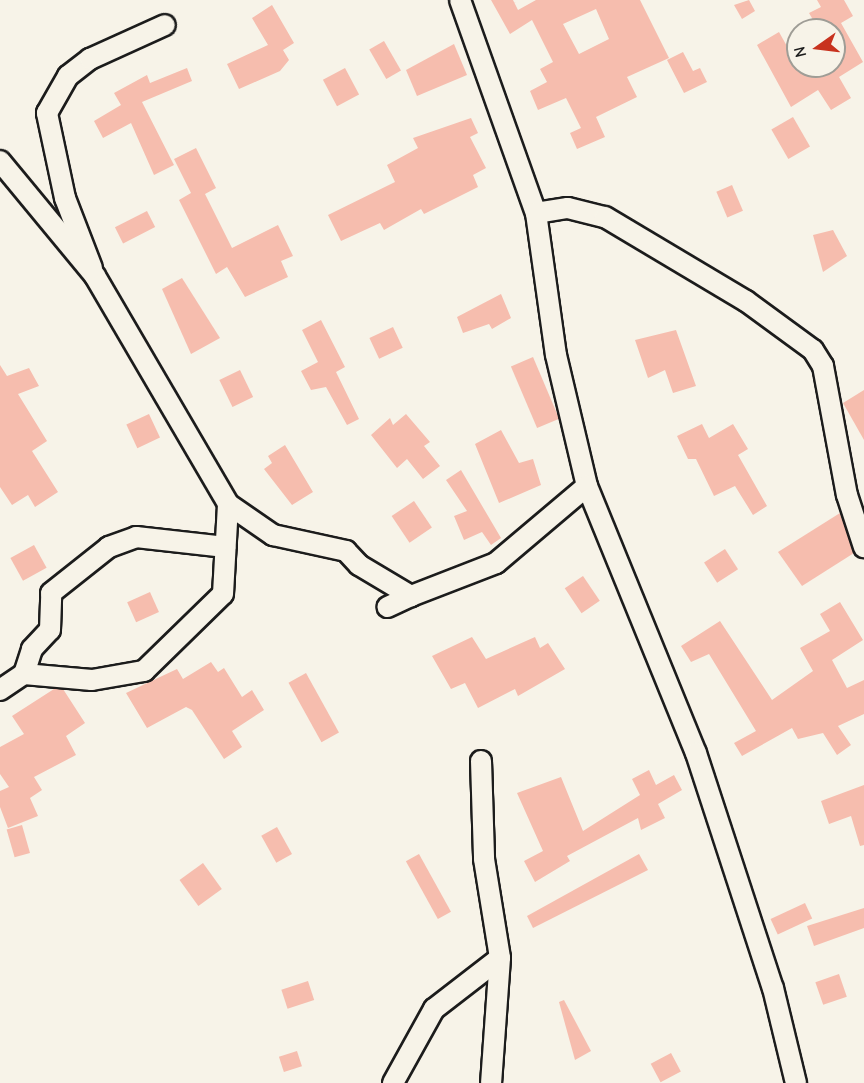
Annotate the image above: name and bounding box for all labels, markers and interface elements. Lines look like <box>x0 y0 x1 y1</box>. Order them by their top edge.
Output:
north arrow <box>786 18 846 78</box>
text: N <box>790 45 810 59</box>

